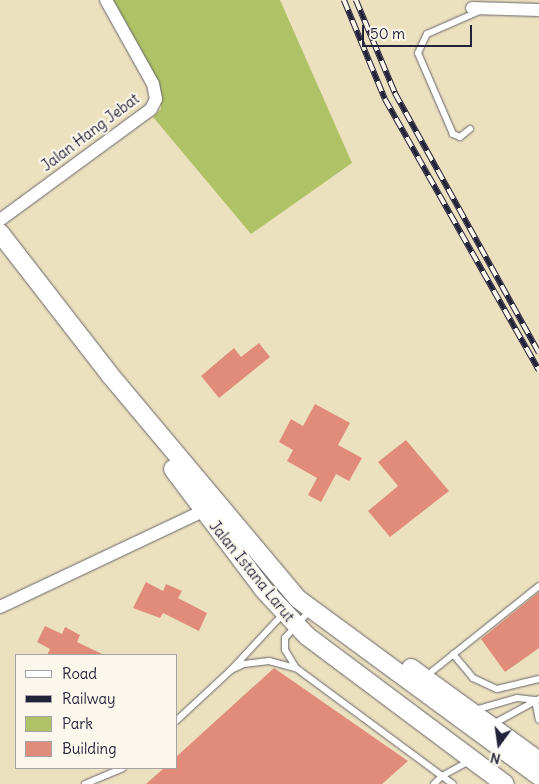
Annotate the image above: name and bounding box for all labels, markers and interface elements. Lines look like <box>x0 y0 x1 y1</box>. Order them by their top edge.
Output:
scale bar <box>364 15 474 47</box>
text: 50 m <box>370 24 405 43</box>
street label: Jalan Hang Jebat <box>38 89 142 175</box>
street label: Jalan Istana Larut <box>206 517 298 625</box>
legend <box>15 654 178 769</box>
text: Road <box>62 664 97 683</box>
text: Railway <box>62 689 116 708</box>
text: Park <box>62 714 93 733</box>
north arrow <box>474 719 524 769</box>
text: Building <box>62 739 117 758</box>
text: N <box>488 749 502 768</box>

